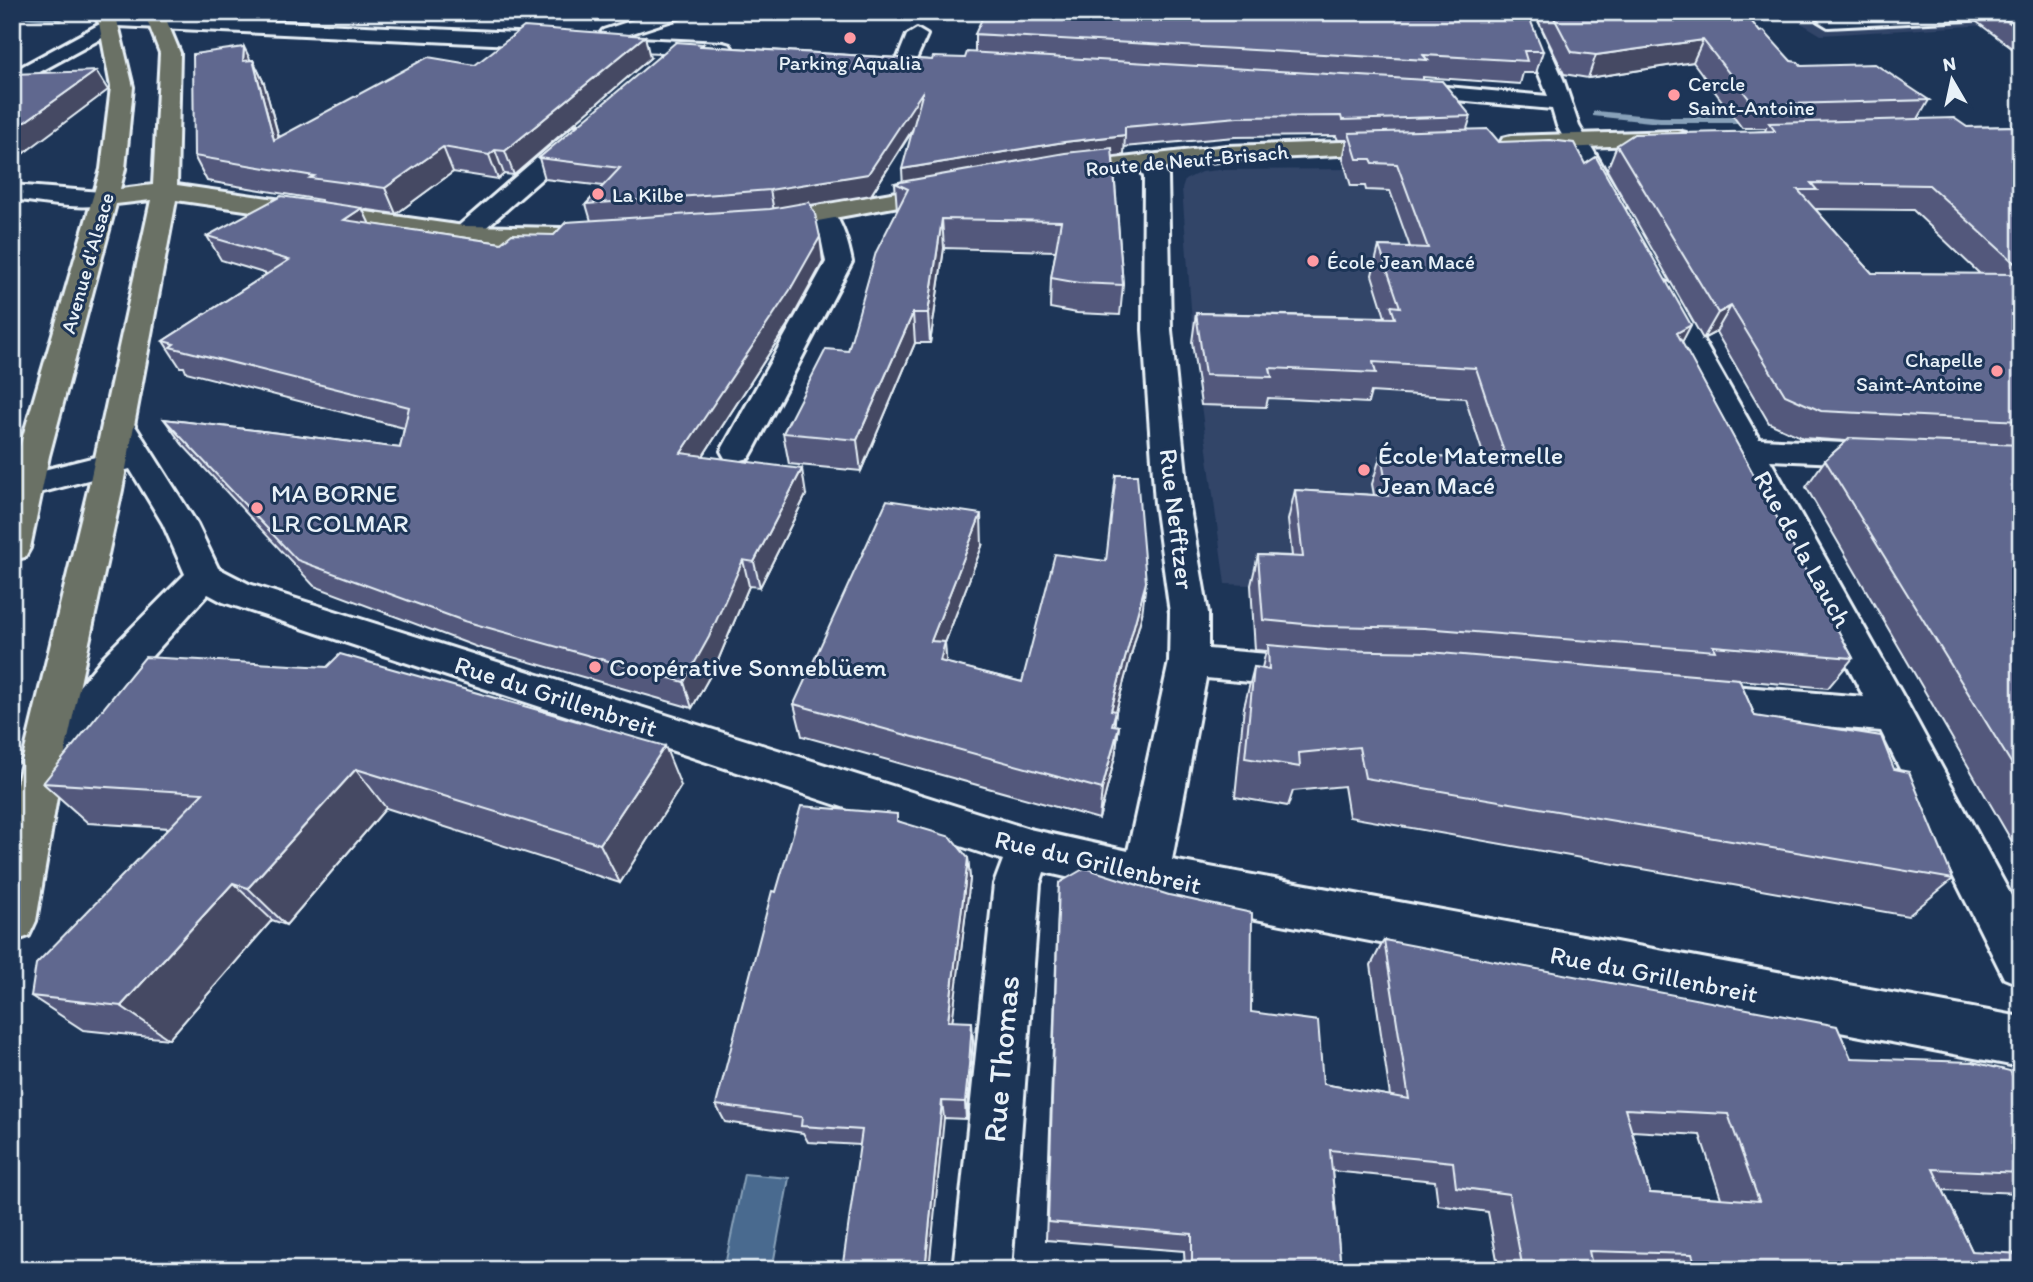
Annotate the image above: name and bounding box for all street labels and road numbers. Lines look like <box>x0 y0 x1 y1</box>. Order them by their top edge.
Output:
street label: Route de Neuf-Brisach <box>1085 139 1290 181</box>
street label: Avenue d'Alsace <box>55 190 119 336</box>
street label: Rue Nefftzer <box>1152 447 1202 592</box>
street label: Rue de la Lauch <box>1747 465 1859 633</box>
street label: Rue du Grillenbreit <box>451 648 662 744</box>
street label: Rue du Grillenbreit <box>992 823 1205 901</box>
street label: Rue du Grillenbreit <box>1547 938 1761 1010</box>
street label: Rue Thomas <box>975 974 1027 1144</box>

